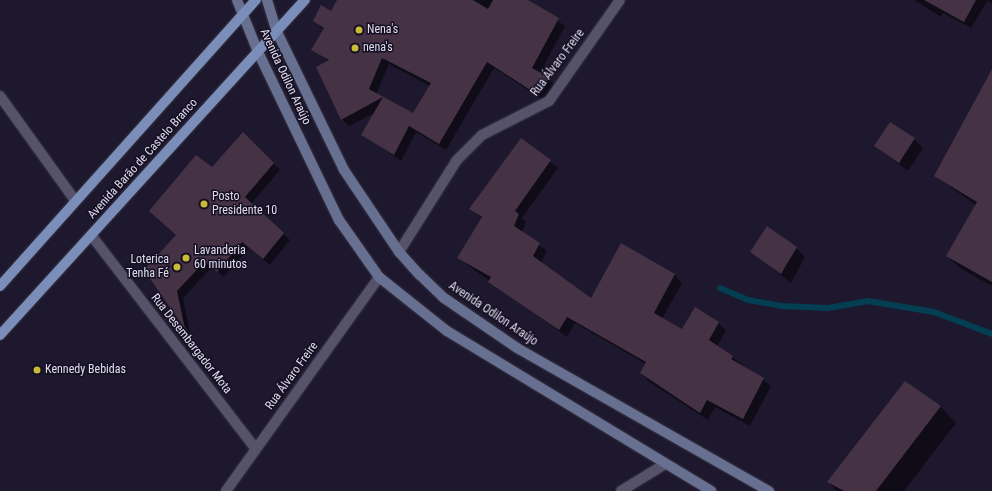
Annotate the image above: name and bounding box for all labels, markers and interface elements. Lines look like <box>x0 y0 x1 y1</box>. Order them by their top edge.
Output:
place label: Nena's <box>367 23 398 37</box>
marker: Nena's <box>354 25 364 35</box>
street label: Avenida Odilon Araújo <box>256 27 314 127</box>
street label: Rua Álvaro Freire <box>528 27 588 99</box>
place label: nena's <box>363 41 393 55</box>
marker: nena's <box>350 43 360 53</box>
street label: Avenida Barão de Castelo Branco <box>85 96 201 222</box>
place label: Posto Presidente 10 <box>212 190 277 218</box>
marker: Posto Presidente 10 <box>199 199 209 209</box>
place label: Lavanderia 60 minutos <box>194 244 247 272</box>
place label: Loterica Tenha Fé <box>126 253 169 281</box>
marker: Lavanderia 60 minutos <box>181 253 191 263</box>
marker: Loterica Tenha Fé <box>172 262 182 272</box>
street label: Avenida Odilon Araújo <box>446 279 540 349</box>
street label: Rua Desembargador Mota <box>147 291 235 397</box>
street label: Rua Álvaro Freire <box>263 339 321 413</box>
place label: Kennedy Bebidas <box>45 363 126 377</box>
marker: Kennedy Bebidas <box>32 365 42 375</box>

